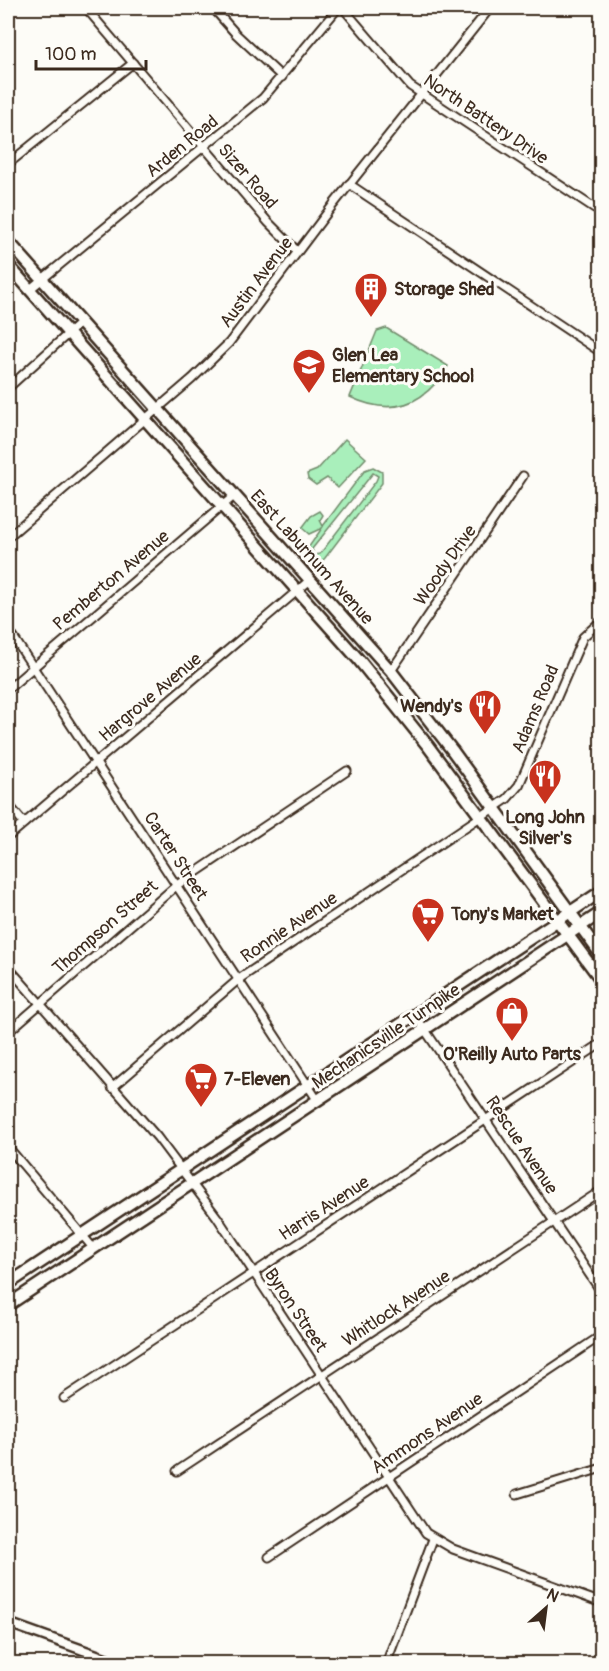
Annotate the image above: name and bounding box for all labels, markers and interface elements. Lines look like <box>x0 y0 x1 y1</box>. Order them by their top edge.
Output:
scale bar <box>36 33 146 71</box>
text: 100 m <box>45 43 97 66</box>
street label: North Battery Drive <box>419 69 553 170</box>
street label: Arden Road <box>141 110 223 183</box>
street label: Sizer Road <box>213 139 282 214</box>
street label: Austin Avenue <box>215 232 298 332</box>
building icon: Storage Shed <box>353 271 389 318</box>
place label: Storage Shed <box>394 278 495 301</box>
place label: Glen Lea Elementary School <box>332 344 474 388</box>
school or university icon: Glen Lea Elementary School <box>291 347 327 394</box>
street label: East Laburnum Avenue <box>245 485 378 630</box>
street label: Woody Drive <box>409 520 482 610</box>
street label: Pemberton Avenue <box>48 525 174 636</box>
street label: Hargrove Avenue <box>94 648 207 747</box>
street label: Adams Road <box>507 662 564 757</box>
restaurant icon: Wendy's <box>467 688 503 735</box>
place label: Wendy's <box>400 695 463 718</box>
restaurant icon: Long John Silver's <box>527 758 563 805</box>
place label: Long John Silver's <box>505 806 585 850</box>
street label: Carter Street <box>138 808 213 906</box>
street label: Thompson Street <box>48 875 163 980</box>
street label: Ronnie Avenue <box>237 887 342 968</box>
supermarket icon: Tony's Market <box>410 896 446 943</box>
place label: Tony's Market <box>450 903 554 926</box>
street label: Mechanicsville Turnpike <box>308 978 465 1095</box>
shop icon: O'Reilly Auto Parts <box>494 995 530 1042</box>
place label: O'Reilly Auto Parts <box>443 1043 582 1066</box>
supermarket icon: 7-Eleven <box>183 1061 219 1108</box>
place label: 7-Eleven <box>224 1068 291 1091</box>
street label: Rescue Avenue <box>480 1092 563 1199</box>
street label: Harris Avenue <box>275 1171 374 1246</box>
street label: Byron Street <box>259 1264 332 1357</box>
street label: Whitlock Avenue <box>338 1265 455 1352</box>
street label: Ammons Avenue <box>367 1387 488 1479</box>
north arrow <box>516 1578 576 1638</box>
text: N <box>543 1584 562 1607</box>

